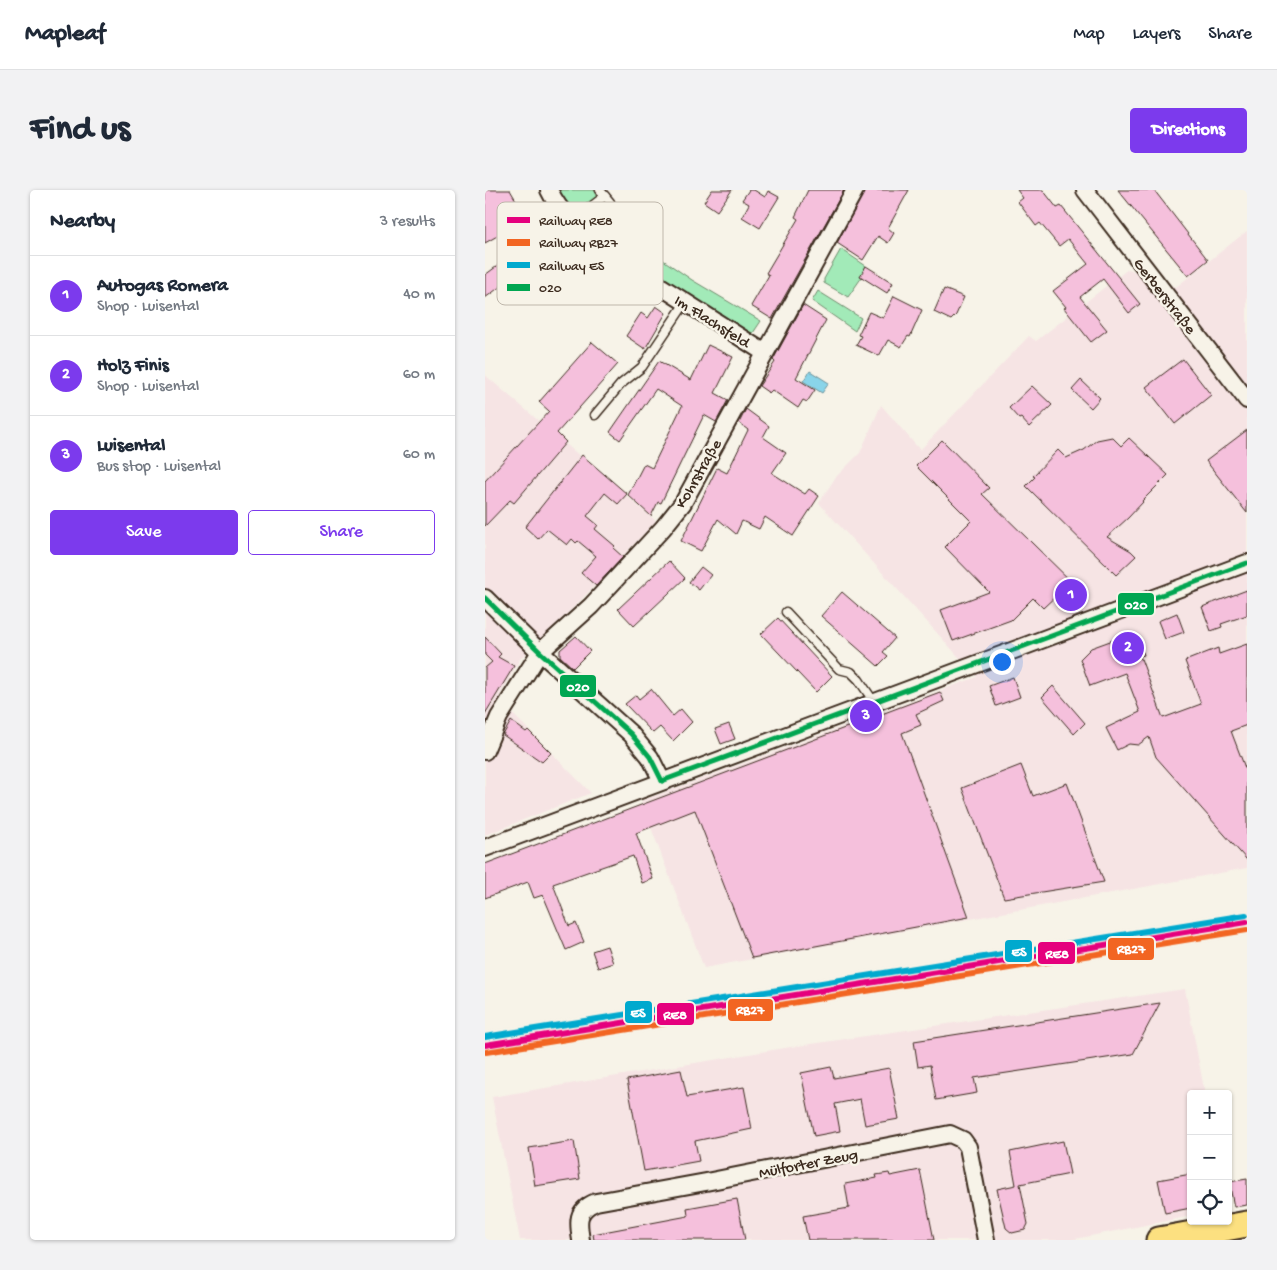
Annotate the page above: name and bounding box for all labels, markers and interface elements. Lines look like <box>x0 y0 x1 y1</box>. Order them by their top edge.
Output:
text: Mapleaf <box>25 20 105 49</box>
text: Map <box>1073 24 1105 45</box>
text: Layers <box>1133 24 1180 45</box>
text: Share <box>1208 24 1252 45</box>
button: Directions <box>1130 108 1247 153</box>
text: Find us <box>30 110 130 151</box>
legend <box>497 202 663 305</box>
text: Nearby <box>50 210 115 235</box>
text: 3 results <box>380 213 435 232</box>
text: Railway RE8 <box>539 214 613 231</box>
text: Railway RB27 <box>539 236 618 253</box>
street label: Gerberstraße <box>1128 255 1199 340</box>
text: Railway ES <box>539 259 605 276</box>
text: Autogas Romera <box>97 275 228 298</box>
text: 020 <box>539 281 562 298</box>
text: 1 <box>63 286 69 305</box>
text: 40 m <box>403 286 435 305</box>
street label: Im Flachsfeld <box>670 292 754 355</box>
text: Shop · Luisental <box>97 298 199 317</box>
text: Holz Finis <box>97 355 169 378</box>
text: 2 <box>62 366 70 385</box>
text: 60 m <box>403 366 435 385</box>
text: Shop · Luisental <box>97 378 199 397</box>
text: Luisental <box>97 435 165 458</box>
street label: Kohrstraße <box>673 436 728 513</box>
text: 3 <box>62 446 70 465</box>
text: 60 m <box>403 446 435 465</box>
text: Bus stop · Luisental <box>97 458 221 477</box>
button: Save <box>50 510 238 555</box>
button: Share <box>248 510 435 555</box>
pin: 1 <box>1055 576 1087 614</box>
line badge: 020 <box>1117 592 1155 616</box>
text: 020 <box>1125 598 1147 615</box>
pin: 2 <box>1112 629 1144 667</box>
your location <box>989 649 1015 675</box>
line badge: 020 <box>559 674 597 698</box>
text: 020 <box>567 680 589 697</box>
pin: 3 <box>850 697 882 735</box>
line badge: RB27 <box>1107 937 1155 961</box>
line badge: ES <box>1004 939 1033 963</box>
line badge: RE8 <box>1037 941 1076 965</box>
text: RB27 <box>1116 942 1146 959</box>
text: ES <box>1011 945 1027 962</box>
text: RE8 <box>1044 947 1069 964</box>
line badge: RB27 <box>727 998 774 1022</box>
line badge: ES <box>624 1000 653 1024</box>
line badge: RE8 <box>656 1002 695 1026</box>
text: RB27 <box>735 1003 765 1020</box>
text: ES <box>630 1006 646 1023</box>
text: RE8 <box>662 1008 687 1025</box>
map controls <box>1187 1090 1232 1225</box>
button: + <box>1187 1090 1232 1135</box>
button: − <box>1187 1135 1232 1180</box>
street label: Mülforter Zeug <box>758 1147 860 1184</box>
button: locate <box>1187 1180 1232 1225</box>

